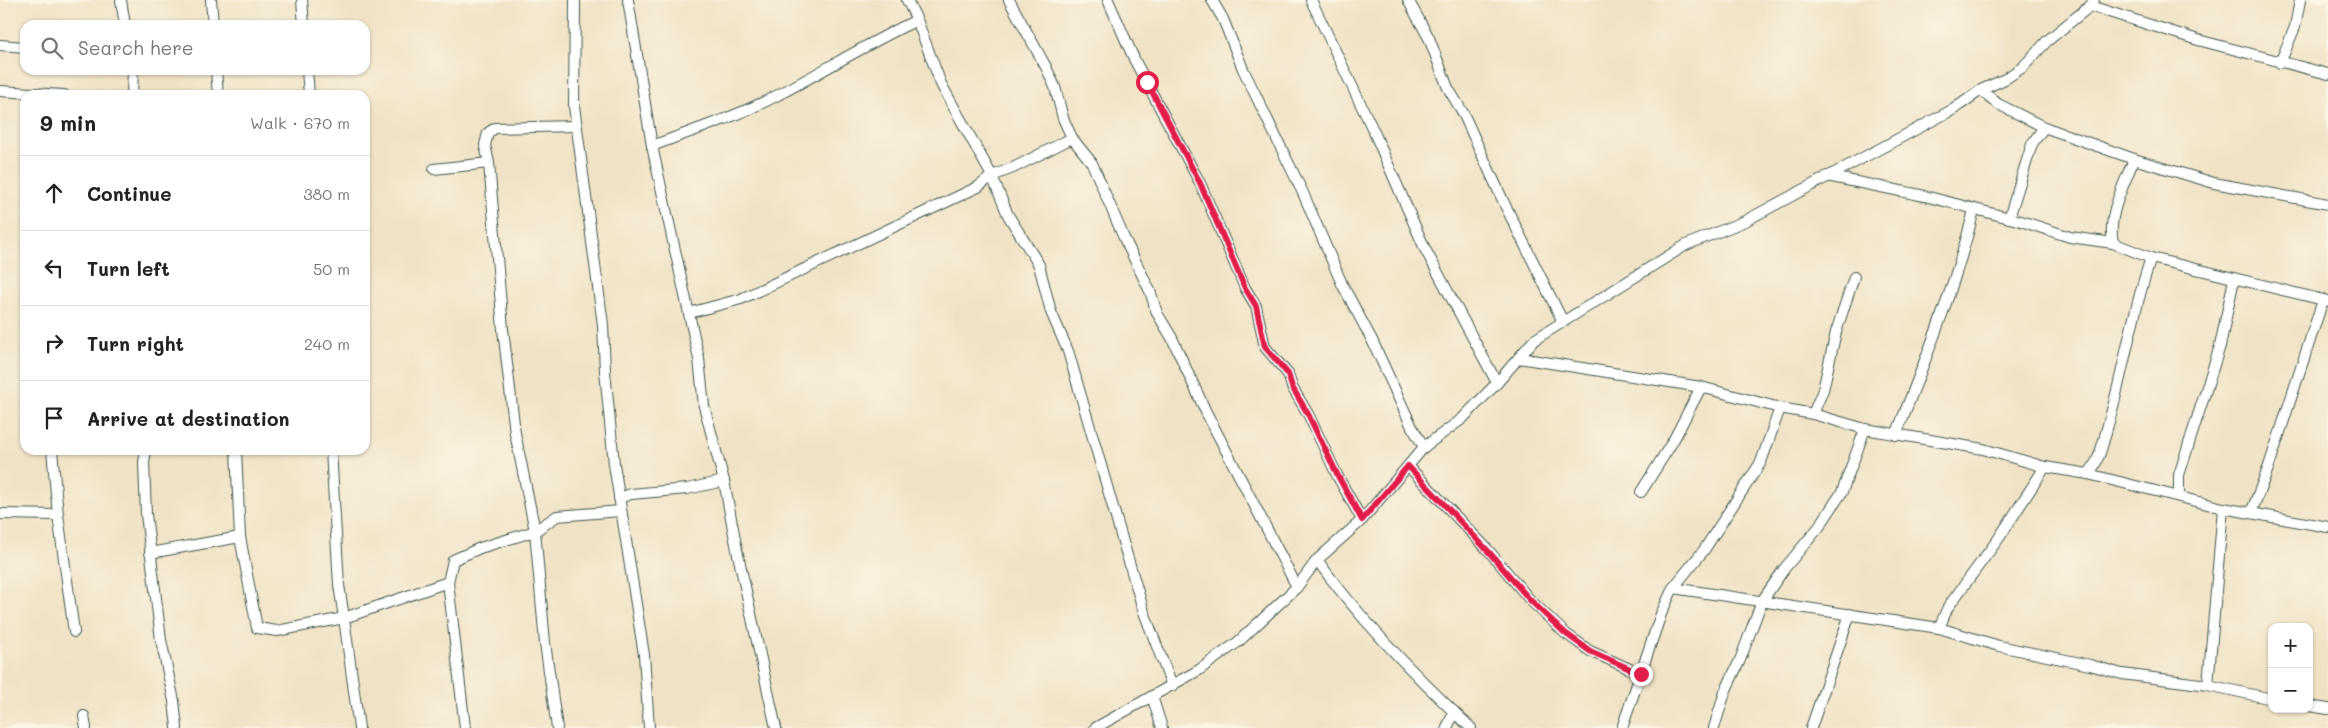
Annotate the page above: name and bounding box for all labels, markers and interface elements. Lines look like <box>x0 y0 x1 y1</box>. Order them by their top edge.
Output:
search box <box>20 20 370 75</box>
icon: search <box>38 34 66 62</box>
text: Search here <box>78 35 194 60</box>
route start <box>1136 71 1159 94</box>
text: 9 min <box>40 109 96 136</box>
text: Walk · 670 m <box>250 112 350 133</box>
icon: ahead <box>40 179 68 207</box>
text: Continue <box>87 181 172 206</box>
text: 380 m <box>303 183 350 204</box>
icon: left <box>40 254 68 282</box>
text: Turn left <box>87 256 170 281</box>
text: 50 m <box>313 258 350 279</box>
icon: right <box>40 329 68 357</box>
text: Turn right <box>87 331 184 356</box>
text: 240 m <box>304 333 350 354</box>
icon: arrive <box>40 404 68 432</box>
text: Arrive at destination <box>87 406 290 431</box>
map controls <box>2268 623 2313 713</box>
button: + <box>2268 623 2313 668</box>
route end <box>1630 663 1653 686</box>
button: − <box>2268 668 2313 713</box>

